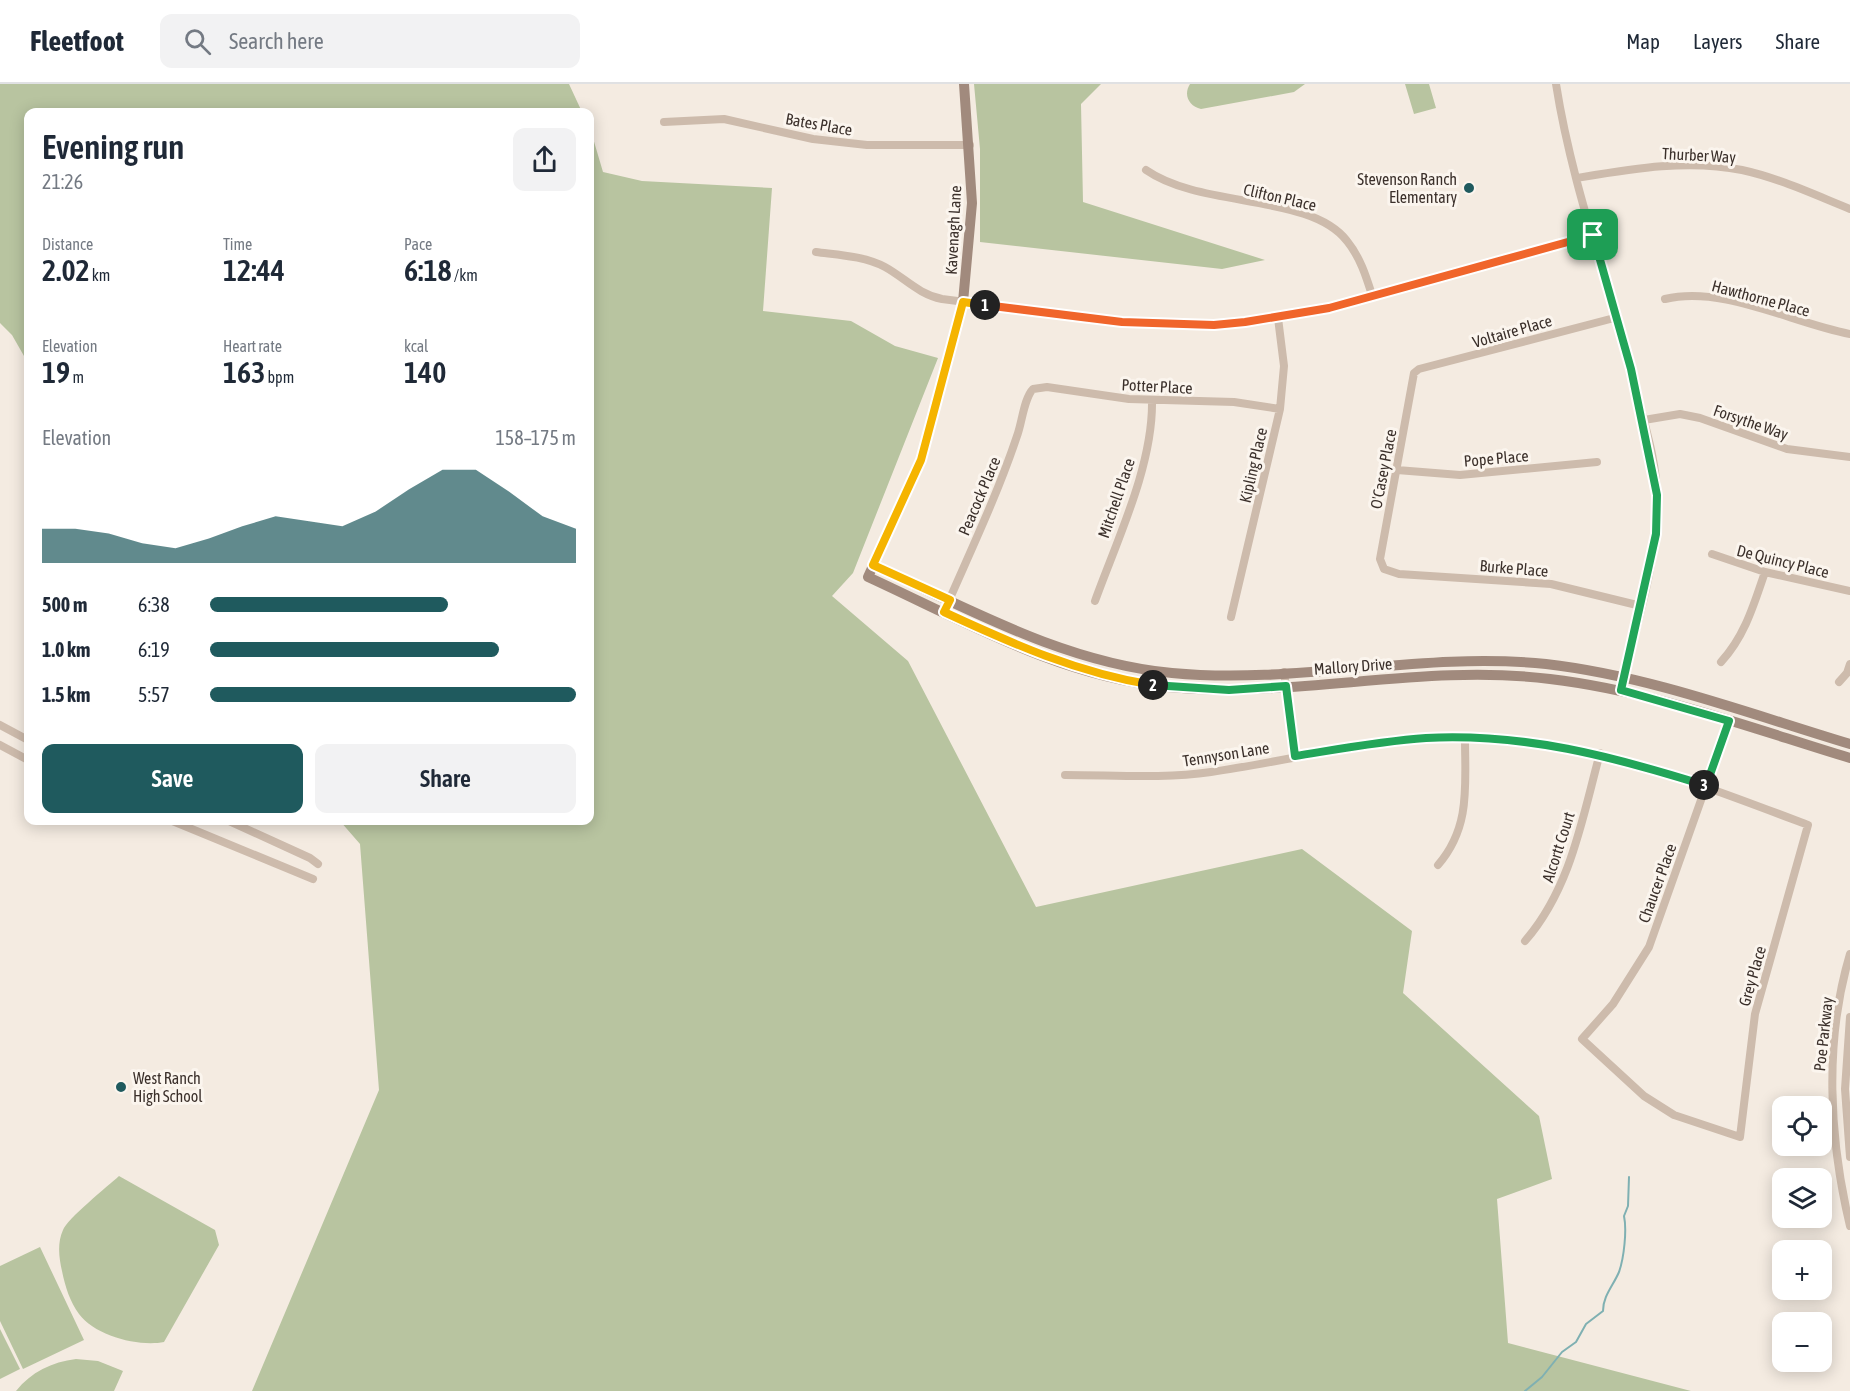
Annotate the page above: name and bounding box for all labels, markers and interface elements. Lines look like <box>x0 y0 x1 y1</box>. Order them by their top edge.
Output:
search box <box>160 14 580 68</box>
text: Fleetfoot <box>30 25 124 57</box>
icon: search <box>181 25 214 58</box>
text: Search here <box>229 28 324 54</box>
text: Map <box>1626 29 1660 53</box>
text: Layers <box>1693 29 1743 53</box>
text: Share <box>1776 29 1820 53</box>
street label: Bates Place <box>784 109 854 139</box>
text: Evening run <box>42 128 184 166</box>
button: share <box>513 128 576 191</box>
street label: Thurber Way <box>1662 144 1737 167</box>
text: 21:26 <box>42 170 83 193</box>
place label: Stevenson Ranch Elementary <box>1357 170 1457 207</box>
street label: Clifton Place <box>1242 180 1318 214</box>
marker: Stevenson Ranch Elementary <box>1462 181 1476 195</box>
street label: Kavenagh Lane <box>942 185 965 275</box>
pin <box>1567 209 1618 260</box>
icon: arrive <box>1576 218 1609 251</box>
text: Distance <box>42 235 93 253</box>
text: Time <box>223 235 252 253</box>
text: Pace <box>404 235 432 253</box>
text: 2.02 <box>42 253 90 287</box>
text: 12:44 <box>223 253 285 287</box>
text: 6:18 <box>404 253 452 287</box>
text: km <box>90 266 110 284</box>
text: /km <box>452 266 478 284</box>
street label: Hawthorne Place <box>1710 276 1812 320</box>
pin: 1 <box>970 290 1000 320</box>
text: 1 <box>981 296 989 314</box>
street label: Voltaire Place <box>1470 311 1554 351</box>
text: Elevation <box>42 337 97 355</box>
text: Heart rate <box>223 337 282 355</box>
text: kcal <box>404 337 428 355</box>
text: 19 <box>42 355 70 389</box>
text: 163 <box>223 355 265 389</box>
text: 140 <box>404 355 446 389</box>
text: m <box>70 368 84 386</box>
text: bpm <box>265 368 294 386</box>
street label: Potter Place <box>1121 375 1193 397</box>
street label: Forsythe Way <box>1711 401 1791 444</box>
text: Elevation <box>42 426 111 449</box>
text: 158–175 m <box>495 426 576 449</box>
street label: Kipling Place <box>1236 426 1271 505</box>
street label: O'Casey Place <box>1366 428 1401 511</box>
street label: Pope Place <box>1463 446 1529 471</box>
street label: Peacock Place <box>954 454 1004 538</box>
street label: Mitchell Place <box>1094 456 1138 540</box>
street label: De Quincy Place <box>1735 541 1831 582</box>
street label: Burke Place <box>1479 556 1549 580</box>
text: 500 m <box>42 593 87 616</box>
text: 6:38 <box>138 593 170 616</box>
text: 1.0 km <box>42 638 90 661</box>
text: 6:19 <box>138 638 170 661</box>
street label: Mallory Drive <box>1313 654 1393 679</box>
pin: 2 <box>1138 670 1168 700</box>
text: 2 <box>1149 676 1157 694</box>
text: 1.5 km <box>42 683 90 706</box>
text: 5:57 <box>138 683 170 706</box>
street label: Tennyson Lane <box>1182 738 1271 771</box>
button: Save <box>42 744 303 813</box>
button: Share <box>315 744 576 813</box>
pin: 3 <box>1689 770 1719 800</box>
text: 3 <box>1700 776 1708 794</box>
street label: Alcortt Court <box>1538 809 1578 884</box>
street label: Chaucer Place <box>1634 841 1680 925</box>
street label: Grey Place <box>1735 944 1770 1008</box>
street label: Poe Parkway <box>1810 995 1837 1072</box>
place label: West Ranch High School <box>133 1069 203 1106</box>
marker: West Ranch High School <box>114 1080 128 1094</box>
map controls <box>1772 1096 1832 1372</box>
button: locate <box>1772 1096 1832 1156</box>
button: layers <box>1772 1168 1832 1228</box>
button: + <box>1772 1240 1832 1300</box>
button: − <box>1772 1312 1832 1372</box>

